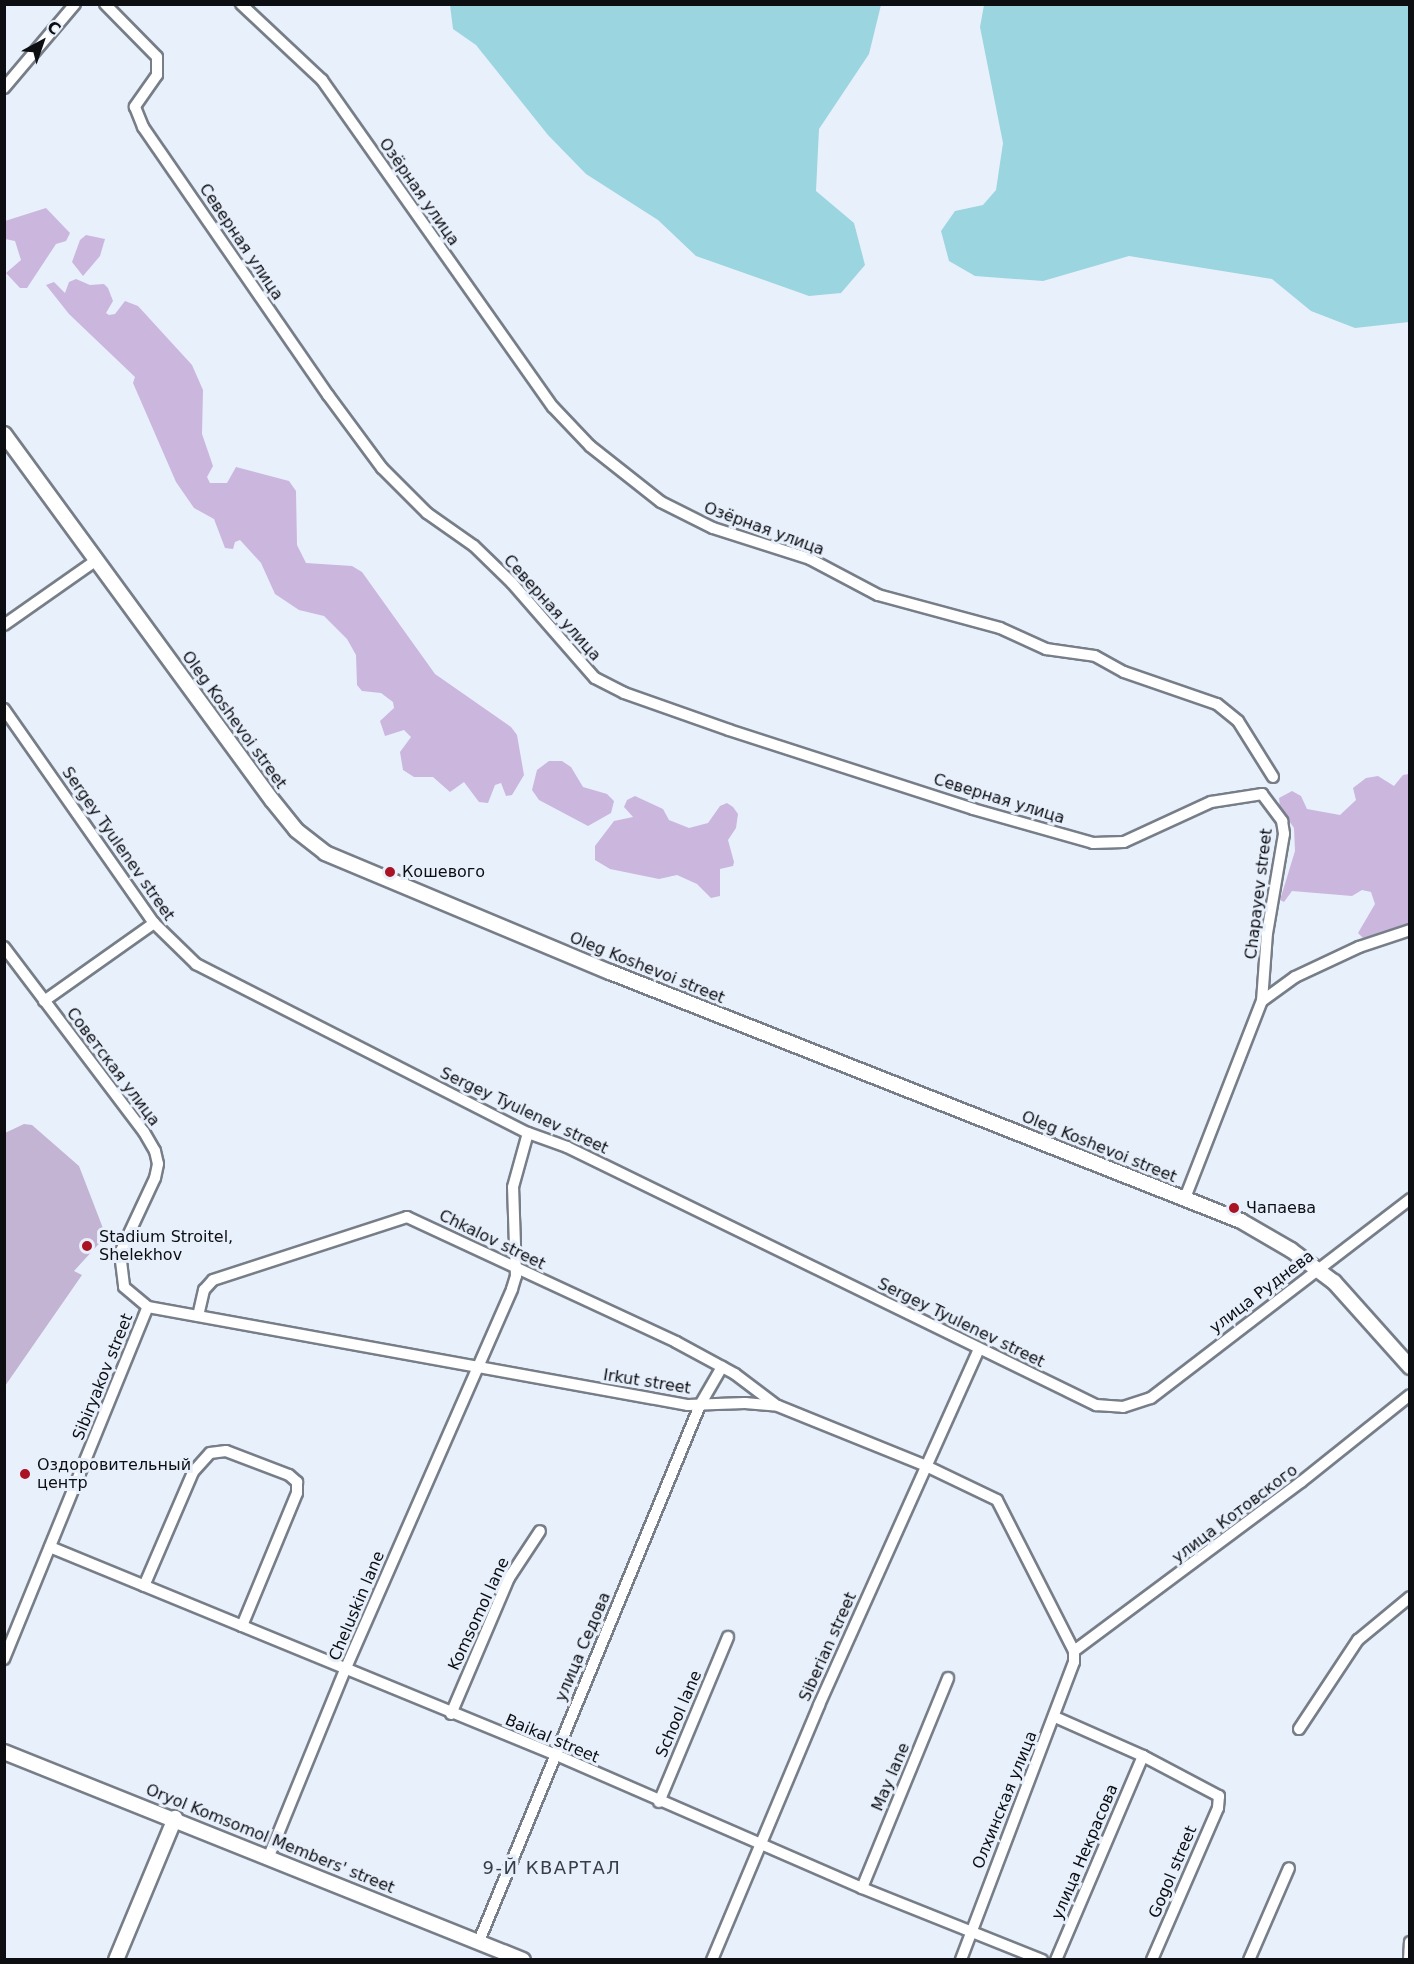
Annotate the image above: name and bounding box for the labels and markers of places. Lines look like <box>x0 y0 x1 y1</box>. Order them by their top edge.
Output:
place label: Кошевого <box>402 862 485 882</box>
marker: Кошевого <box>383 865 397 879</box>
place label: Чапаева <box>1246 1198 1316 1218</box>
marker: Чапаева <box>1227 1201 1241 1215</box>
place label: Stadium Stroitel, Shelekhov <box>99 1227 233 1265</box>
marker: Stadium Stroitel, Shelekhov <box>80 1239 94 1253</box>
place label: Оздоровительный центр <box>37 1455 191 1493</box>
marker: Оздоровительный центр <box>18 1467 32 1481</box>

